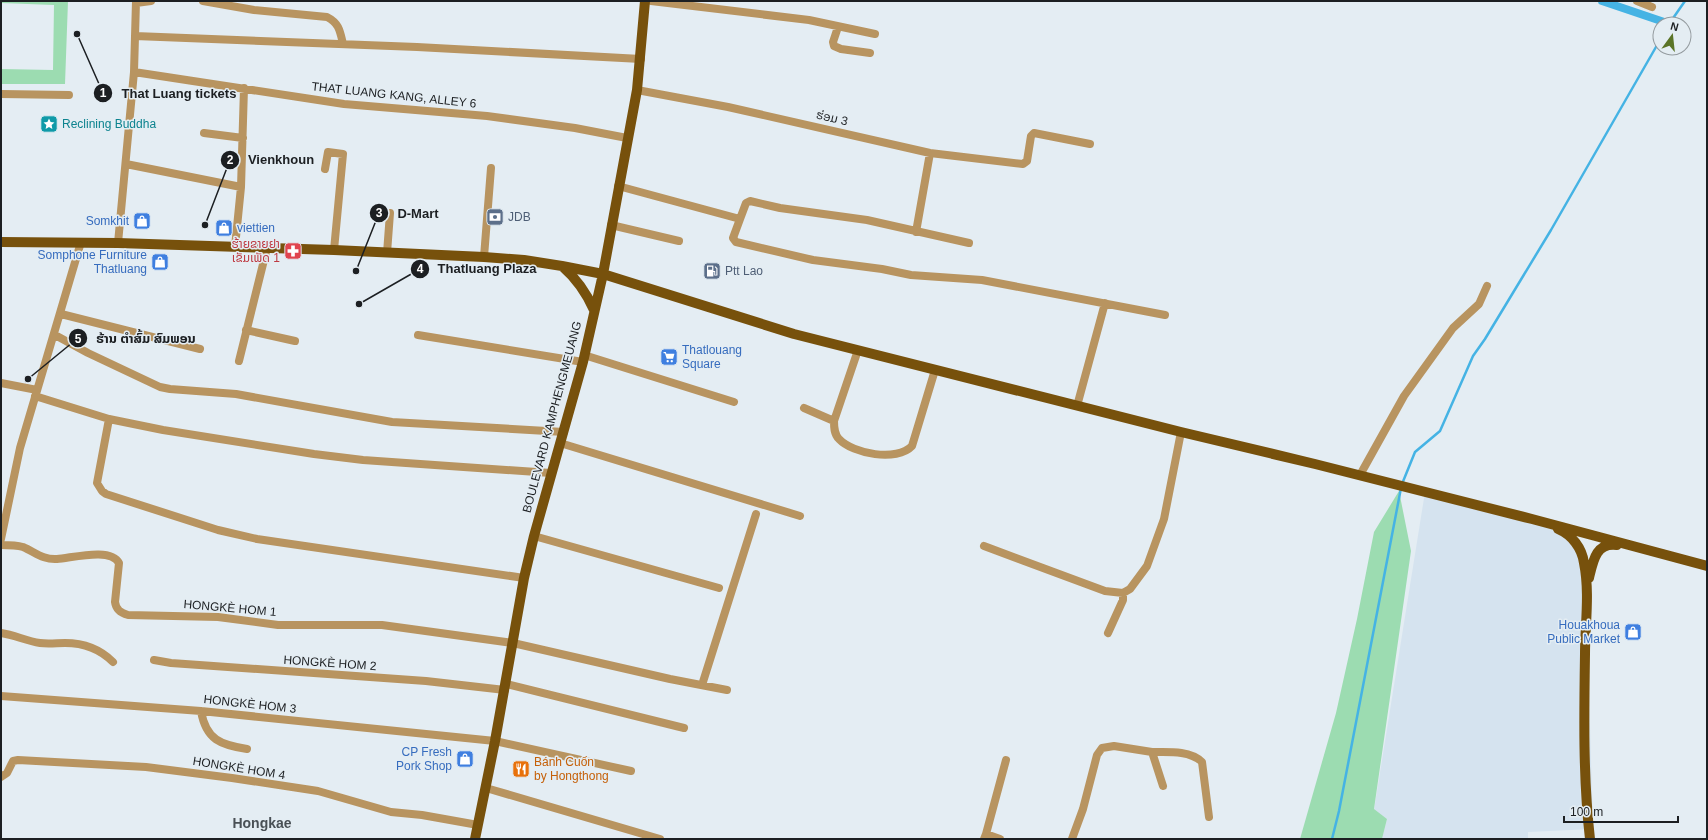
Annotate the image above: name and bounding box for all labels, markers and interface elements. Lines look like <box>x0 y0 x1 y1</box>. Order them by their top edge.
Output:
north arrow <box>1652 16 1692 56</box>
text: N <box>1669 20 1680 33</box>
street label: THAT LUANG KANG, ALLEY 6 <box>311 79 477 111</box>
callout: That Luang tickets <box>93 81 244 106</box>
text: 1 <box>100 86 107 100</box>
text: That Luang tickets <box>122 86 236 101</box>
street label: ຮ່ອມ 3 <box>815 108 850 129</box>
place icon: Reclining Buddha <box>39 114 59 134</box>
place label: Reclining Buddha <box>62 117 156 131</box>
callout: Vienkhoun <box>220 147 322 172</box>
text: Vienkhoun <box>248 152 314 167</box>
text: 2 <box>227 153 234 167</box>
callout: D-Mart <box>369 201 446 226</box>
text: 3 <box>376 206 383 220</box>
text: D-Mart <box>397 206 439 221</box>
bank icon: JDB <box>485 207 505 227</box>
place label: JDB <box>508 210 531 224</box>
shop icon: Somkhit <box>132 211 152 231</box>
place label: Somkhit <box>86 214 130 228</box>
shop icon: viettien <box>214 218 234 238</box>
place label: viettien <box>237 221 275 235</box>
place label: ຮ້າຍຂາຍຢາ ເຂັມເພັດ 1 <box>231 237 280 265</box>
pharmacy icon: ຮ້າຍຂາຍຢາ ເຂັມເພັດ 1 <box>283 241 303 261</box>
place label: Somphone Furniture Thatluang <box>38 248 147 276</box>
shop icon: Somphone Furniture Thatluang <box>150 252 170 272</box>
callout: Thatluang Plaza <box>410 256 544 281</box>
text: Thatluang Plaza <box>438 261 537 276</box>
fuel station icon: Ptt Lao <box>702 261 722 281</box>
text: 4 <box>417 262 424 276</box>
place label: Ptt Lao <box>725 264 763 278</box>
street label: BOULEVARD KAMPHENGMEUANG <box>520 320 584 514</box>
callout: ຮ້ານ ຕຳສົ້ມ ສົມພອນ <box>68 326 203 351</box>
text: ຮ້ານ ຕຳສົ້ມ ສົມພອນ <box>96 329 196 346</box>
text: 5 <box>75 332 82 346</box>
place label: Thatlouang Square <box>682 343 742 371</box>
supermarket icon: Thatlouang Square <box>659 347 679 367</box>
street label: HONGKÈ HOM 1 <box>183 596 278 619</box>
place label: Houakhoua Public Market <box>1547 618 1621 646</box>
shop icon: Houakhoua Public Market <box>1623 622 1643 642</box>
street label: HONGKÈ HOM 2 <box>283 652 377 673</box>
street label: HONGKÈ HOM 3 <box>203 691 298 716</box>
place label: CP Fresh Pork Shop <box>396 745 452 773</box>
shop icon: CP Fresh Pork Shop <box>455 749 475 769</box>
street label: HONGKÈ HOM 4 <box>192 753 287 782</box>
place label: Bánh Cuốn by Hongthong <box>534 755 609 783</box>
restaurant icon: Bánh Cuốn by Hongthong <box>511 759 531 779</box>
scale bar <box>1564 798 1678 824</box>
text: 100 m <box>1570 805 1603 819</box>
district label: Hongkae <box>232 815 292 831</box>

